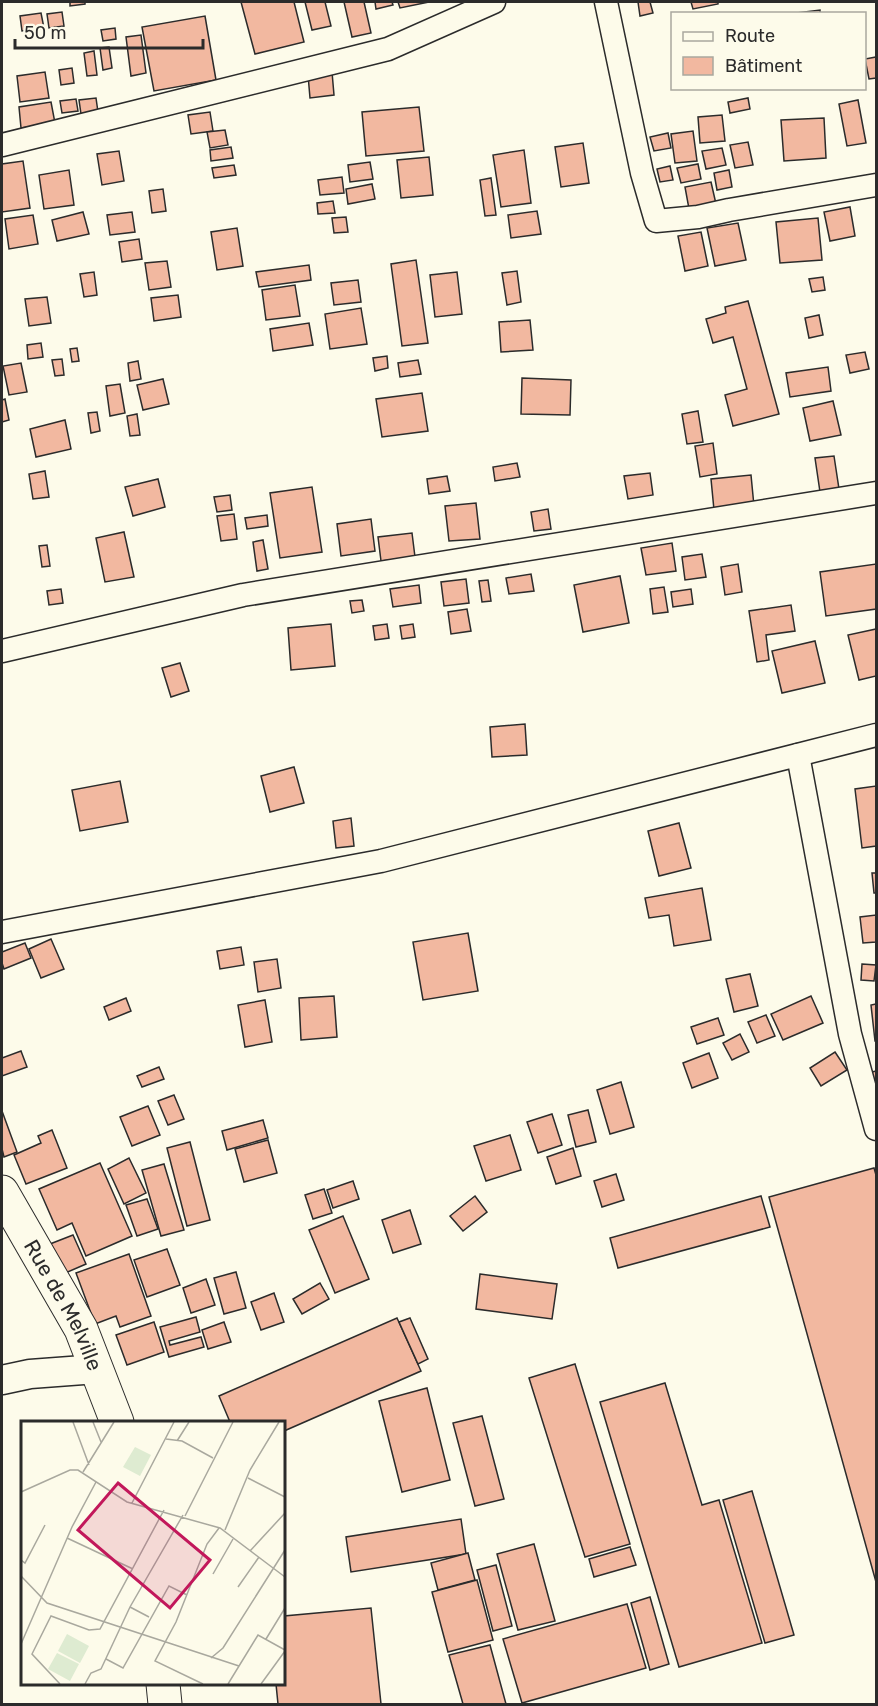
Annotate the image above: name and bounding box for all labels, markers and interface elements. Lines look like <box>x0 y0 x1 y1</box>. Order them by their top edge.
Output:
scale bar <box>15 12 202 50</box>
legend <box>671 12 866 90</box>
text: 50 m <box>24 22 67 44</box>
text: Route <box>725 25 775 47</box>
text: Bâtiment <box>725 55 802 77</box>
street label: Rue de Melville <box>19 1235 108 1374</box>
inset map <box>21 1421 285 1685</box>

